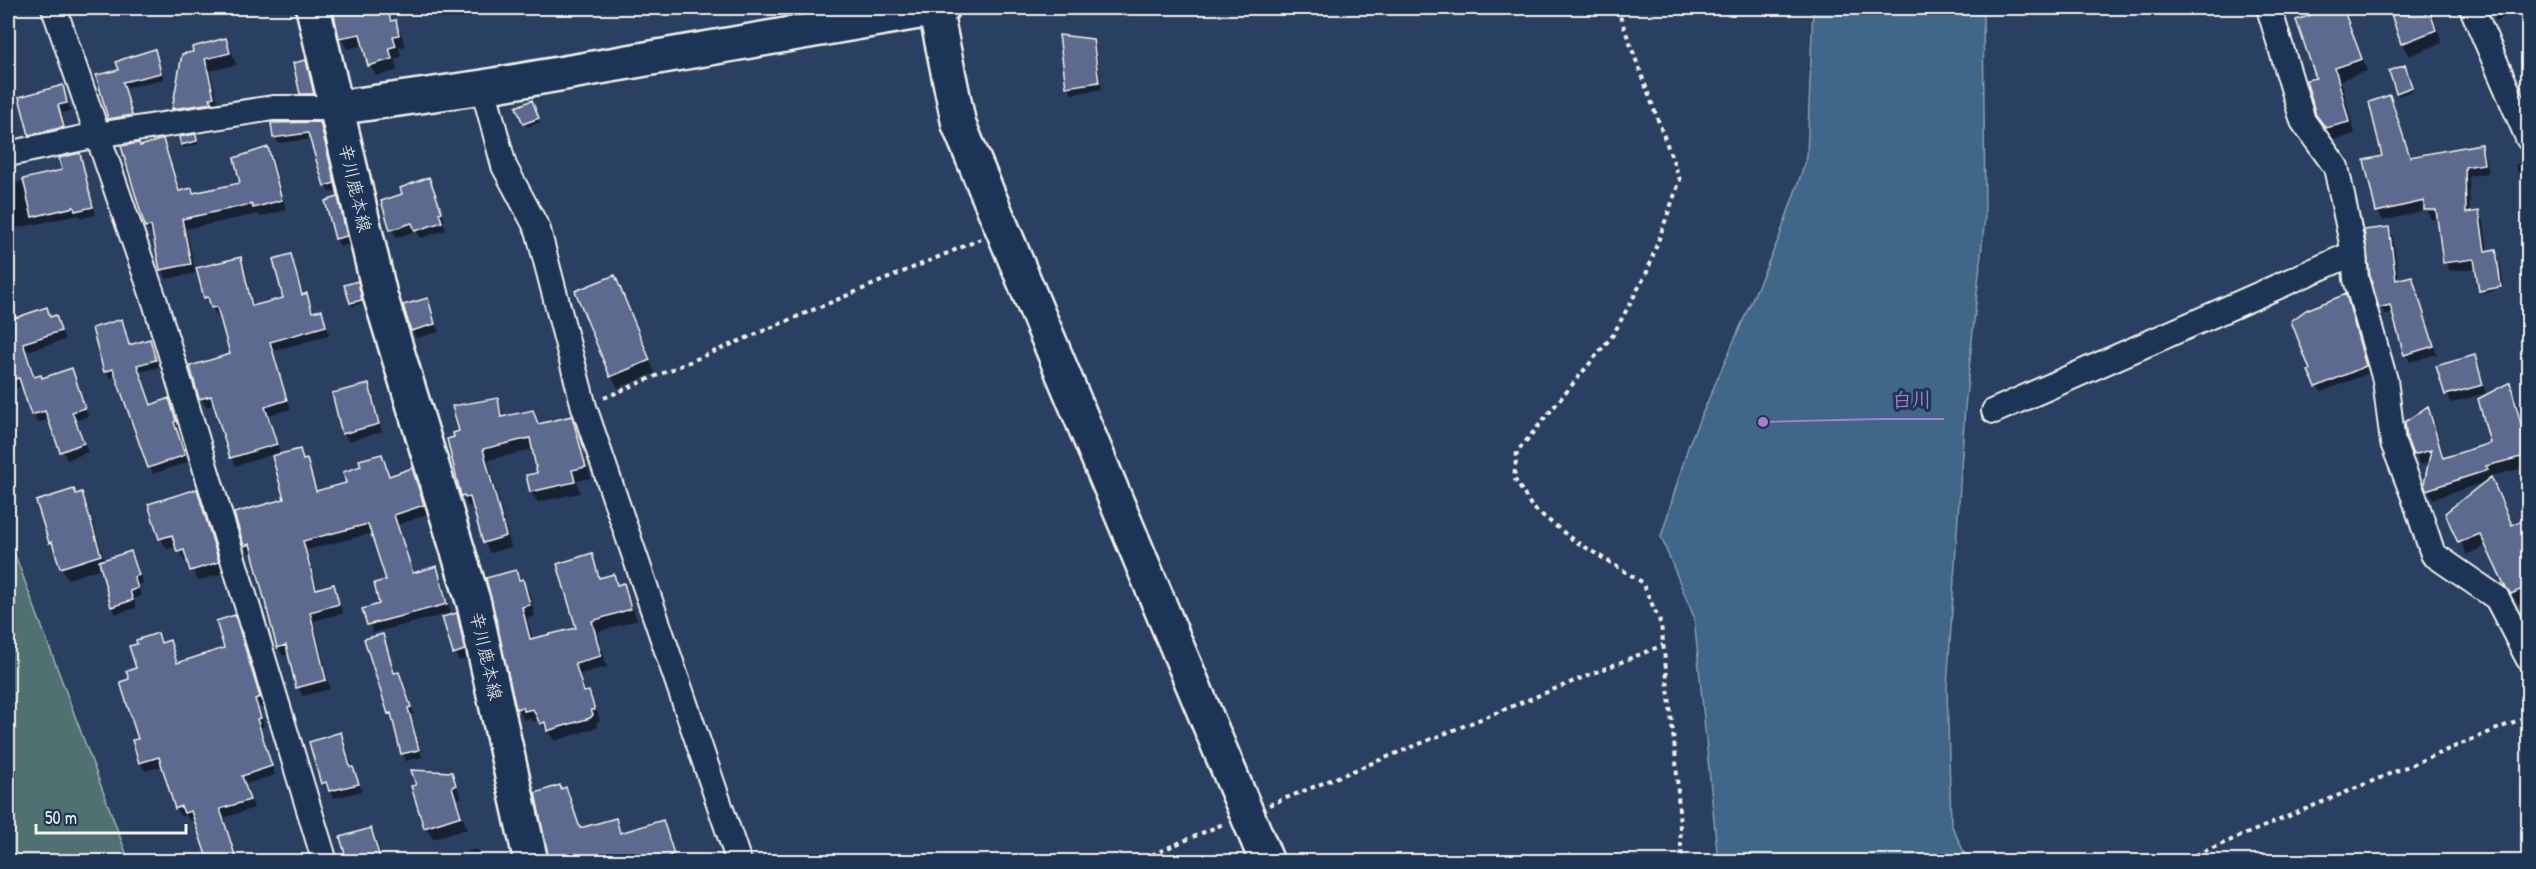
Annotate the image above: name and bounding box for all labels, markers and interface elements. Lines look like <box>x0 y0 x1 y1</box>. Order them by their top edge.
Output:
street label: 辛川鹿本線 <box>333 141 378 235</box>
callout: 白川 <box>1880 381 1944 419</box>
text: 白川 <box>1892 386 1932 413</box>
street label: 辛川鹿本線 <box>464 609 509 703</box>
scale bar <box>36 797 186 835</box>
text: 50 m <box>45 805 77 830</box>

